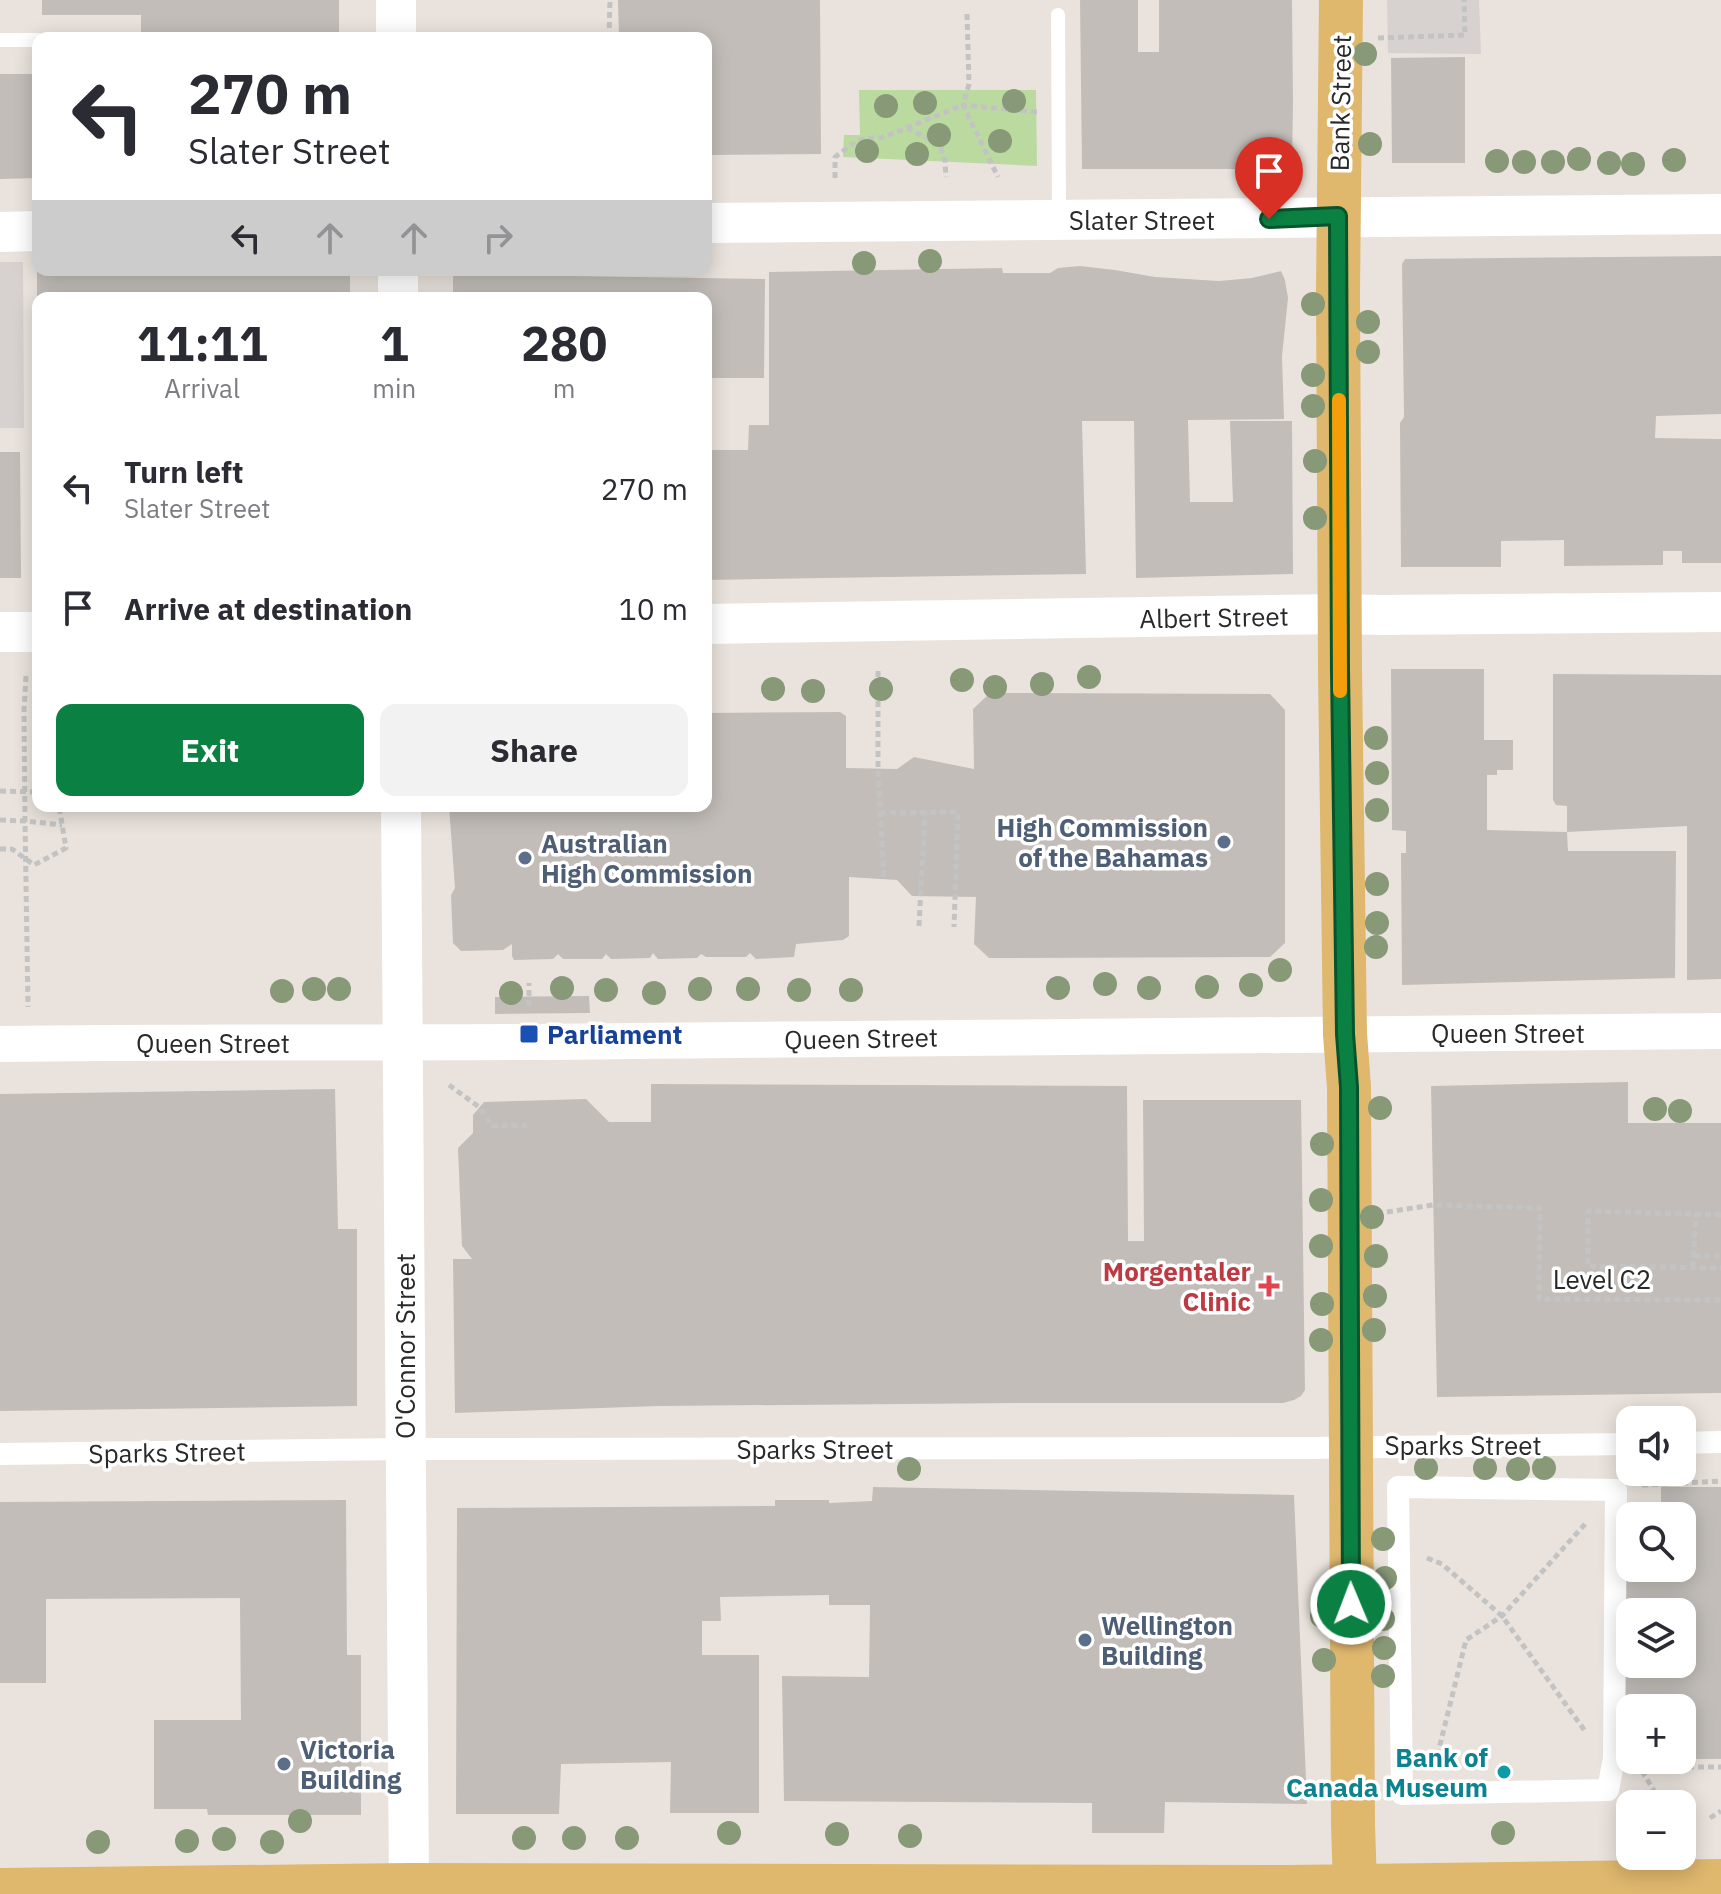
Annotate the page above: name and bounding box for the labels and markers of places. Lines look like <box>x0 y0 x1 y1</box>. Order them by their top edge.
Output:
pin <box>1235 137 1303 219</box>
place label: High Commission of the Bahamas <box>997 810 1208 874</box>
place label: Australian High Commission <box>541 826 752 890</box>
marker: High Commission of the Bahamas <box>1215 833 1233 851</box>
marker: Australian High Commission <box>516 849 534 867</box>
place label: Parliament <box>547 1017 682 1051</box>
marker: Parliament <box>518 1023 540 1045</box>
place label: Morgentaler Clinic <box>1103 1254 1251 1318</box>
marker: Morgentaler Clinic <box>1258 1275 1280 1297</box>
place label: Wellington Building <box>1101 1608 1233 1672</box>
marker: Wellington Building <box>1076 1631 1094 1649</box>
place label: Victoria Building <box>300 1732 402 1796</box>
place label: Bank of Canada Museum <box>1286 1740 1489 1804</box>
marker: Victoria Building <box>275 1755 293 1773</box>
marker: Bank of Canada Museum <box>1495 1763 1513 1781</box>

